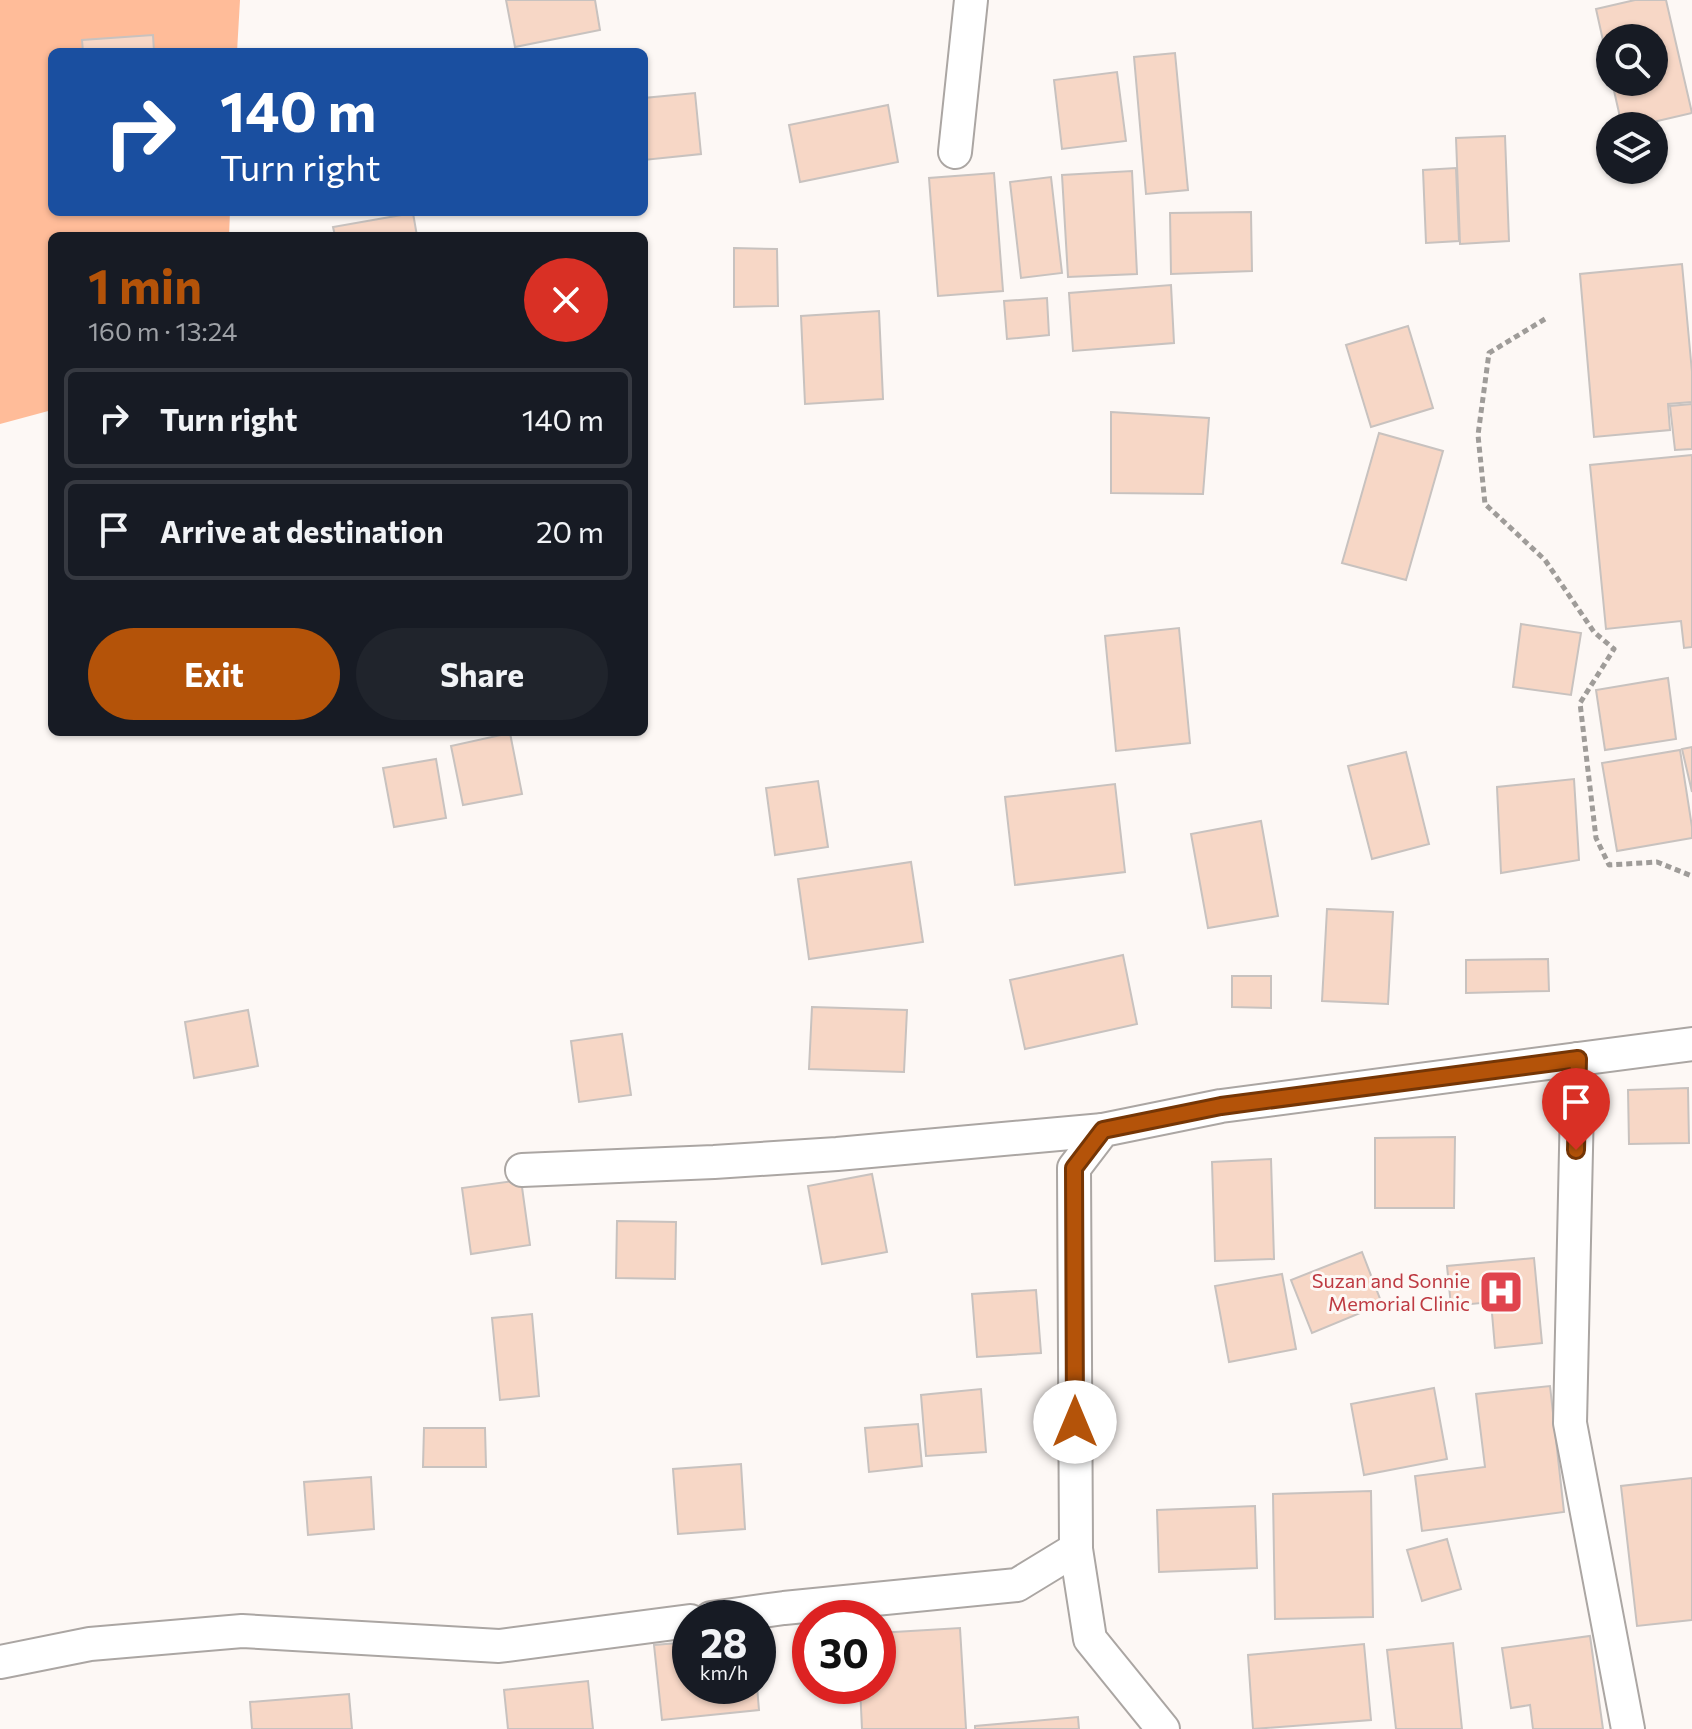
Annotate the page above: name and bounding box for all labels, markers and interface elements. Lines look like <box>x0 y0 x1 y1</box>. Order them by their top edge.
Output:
map controls <box>1596 24 1668 184</box>
button: search <box>1596 24 1668 96</box>
text: 140 m <box>220 75 376 144</box>
icon: right <box>88 80 192 184</box>
button: layers <box>1596 112 1668 184</box>
text: Turn right <box>220 144 381 188</box>
text: 1 min <box>88 255 202 314</box>
button: close <box>524 258 608 342</box>
text: 160 m · 13:24 <box>88 315 237 346</box>
icon: right <box>92 396 136 440</box>
text: Turn right <box>160 400 297 437</box>
text: 140 m <box>522 400 604 437</box>
icon: arrive <box>92 508 136 552</box>
text: Arrive at destination <box>160 512 444 549</box>
text: 20 m <box>536 512 604 549</box>
button: Exit <box>88 628 340 720</box>
button: Share <box>356 628 608 720</box>
pin <box>1542 1068 1610 1150</box>
icon: arrive <box>1554 1080 1598 1124</box>
place label: Suzan and Sonnie Memorial Clinic <box>1312 1268 1470 1315</box>
hospital icon: Suzan and Sonnie Memorial Clinic <box>1477 1268 1525 1316</box>
position arrow <box>1033 1380 1117 1464</box>
speed limit sign: 30 <box>792 1600 896 1704</box>
text: 28 <box>700 1617 748 1666</box>
text: km/h <box>700 1660 748 1684</box>

